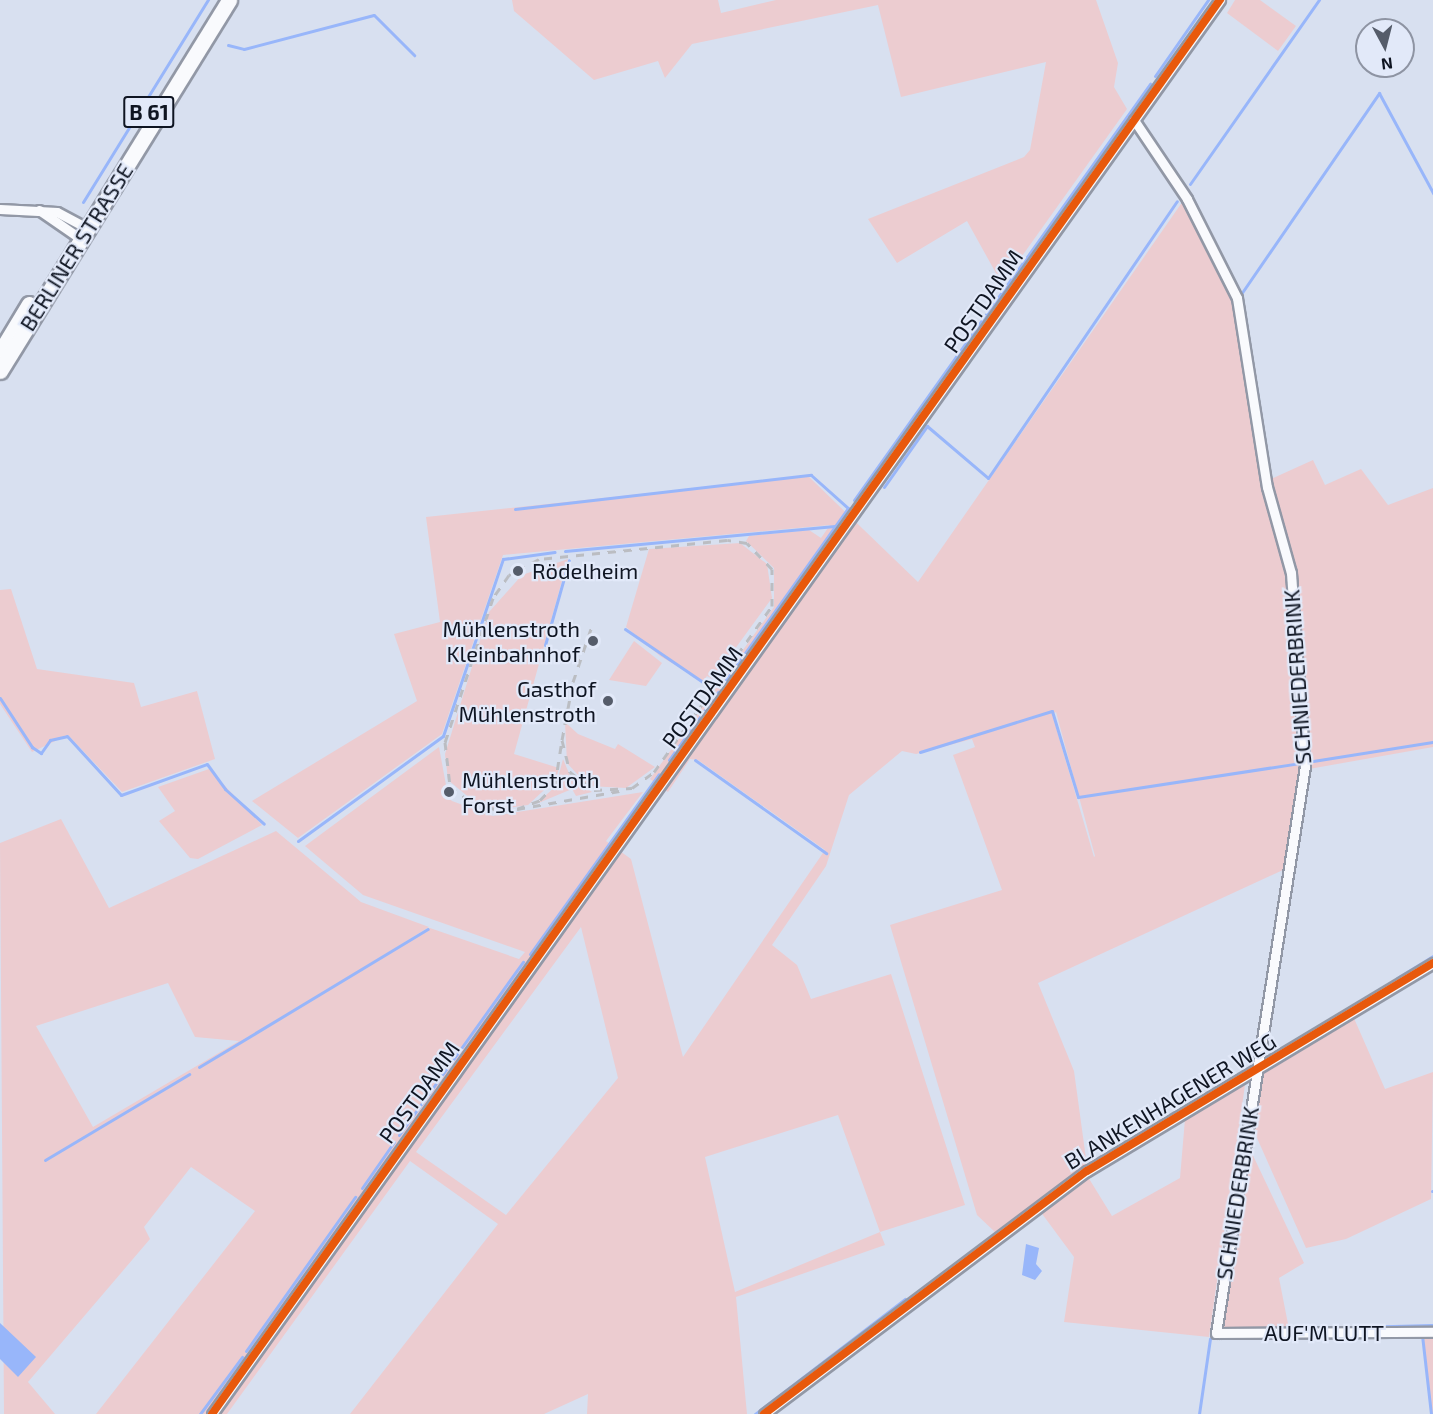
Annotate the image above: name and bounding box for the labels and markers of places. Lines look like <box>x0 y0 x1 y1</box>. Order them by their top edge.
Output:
place label: Rödelheim <box>532 558 638 584</box>
marker: Rödelheim <box>509 562 527 580</box>
place label: Mühlenstroth Kleinbahnhof <box>443 615 580 666</box>
marker: Mühlenstroth Kleinbahnhof <box>584 632 602 650</box>
place label: Gasthof Mühlenstroth <box>459 675 596 726</box>
marker: Gasthof Mühlenstroth <box>601 694 615 708</box>
place label: Mühlenstroth Forst <box>462 766 599 818</box>
marker: Mühlenstroth Forst <box>440 783 458 801</box>

